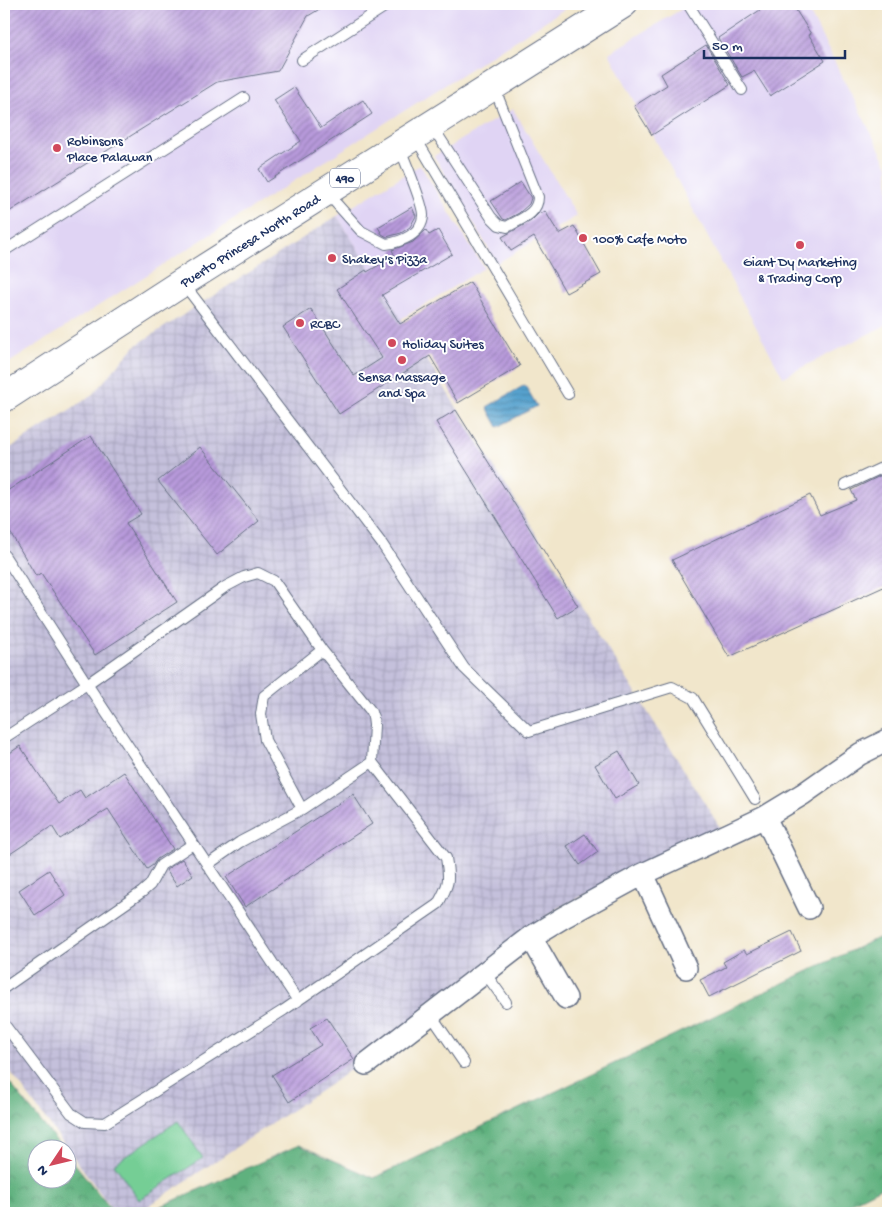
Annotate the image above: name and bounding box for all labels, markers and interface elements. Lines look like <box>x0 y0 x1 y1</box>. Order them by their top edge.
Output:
scale bar <box>704 28 846 60</box>
text: 50 m <box>712 38 743 56</box>
place label: Robinsons Place Palawan <box>66 134 153 167</box>
marker: Robinsons Place Palawan <box>51 142 63 154</box>
road number: 490 <box>330 168 360 188</box>
street label: Puerto Princesa North Road <box>177 191 325 293</box>
marker: 100% Cafe Moto <box>577 232 589 244</box>
place label: 100% Cafe Moto <box>592 232 687 249</box>
marker: Giant Dy Marketing & Trading Corp <box>794 239 806 251</box>
marker: Shakey's Pizza <box>326 252 338 264</box>
place label: Shakey's Pizza <box>342 252 428 269</box>
place label: Giant Dy Marketing & Trading Corp <box>743 255 857 288</box>
marker: RCBC <box>294 317 306 329</box>
place label: RCBC <box>310 317 341 334</box>
marker: Holiday Suites <box>386 337 398 349</box>
place label: Holiday Suites <box>402 337 485 354</box>
marker: Sensa Massage and Spa <box>396 354 408 366</box>
place label: Sensa Massage and Spa <box>358 370 446 403</box>
north arrow <box>28 1140 78 1190</box>
text: N <box>34 1161 53 1179</box>

